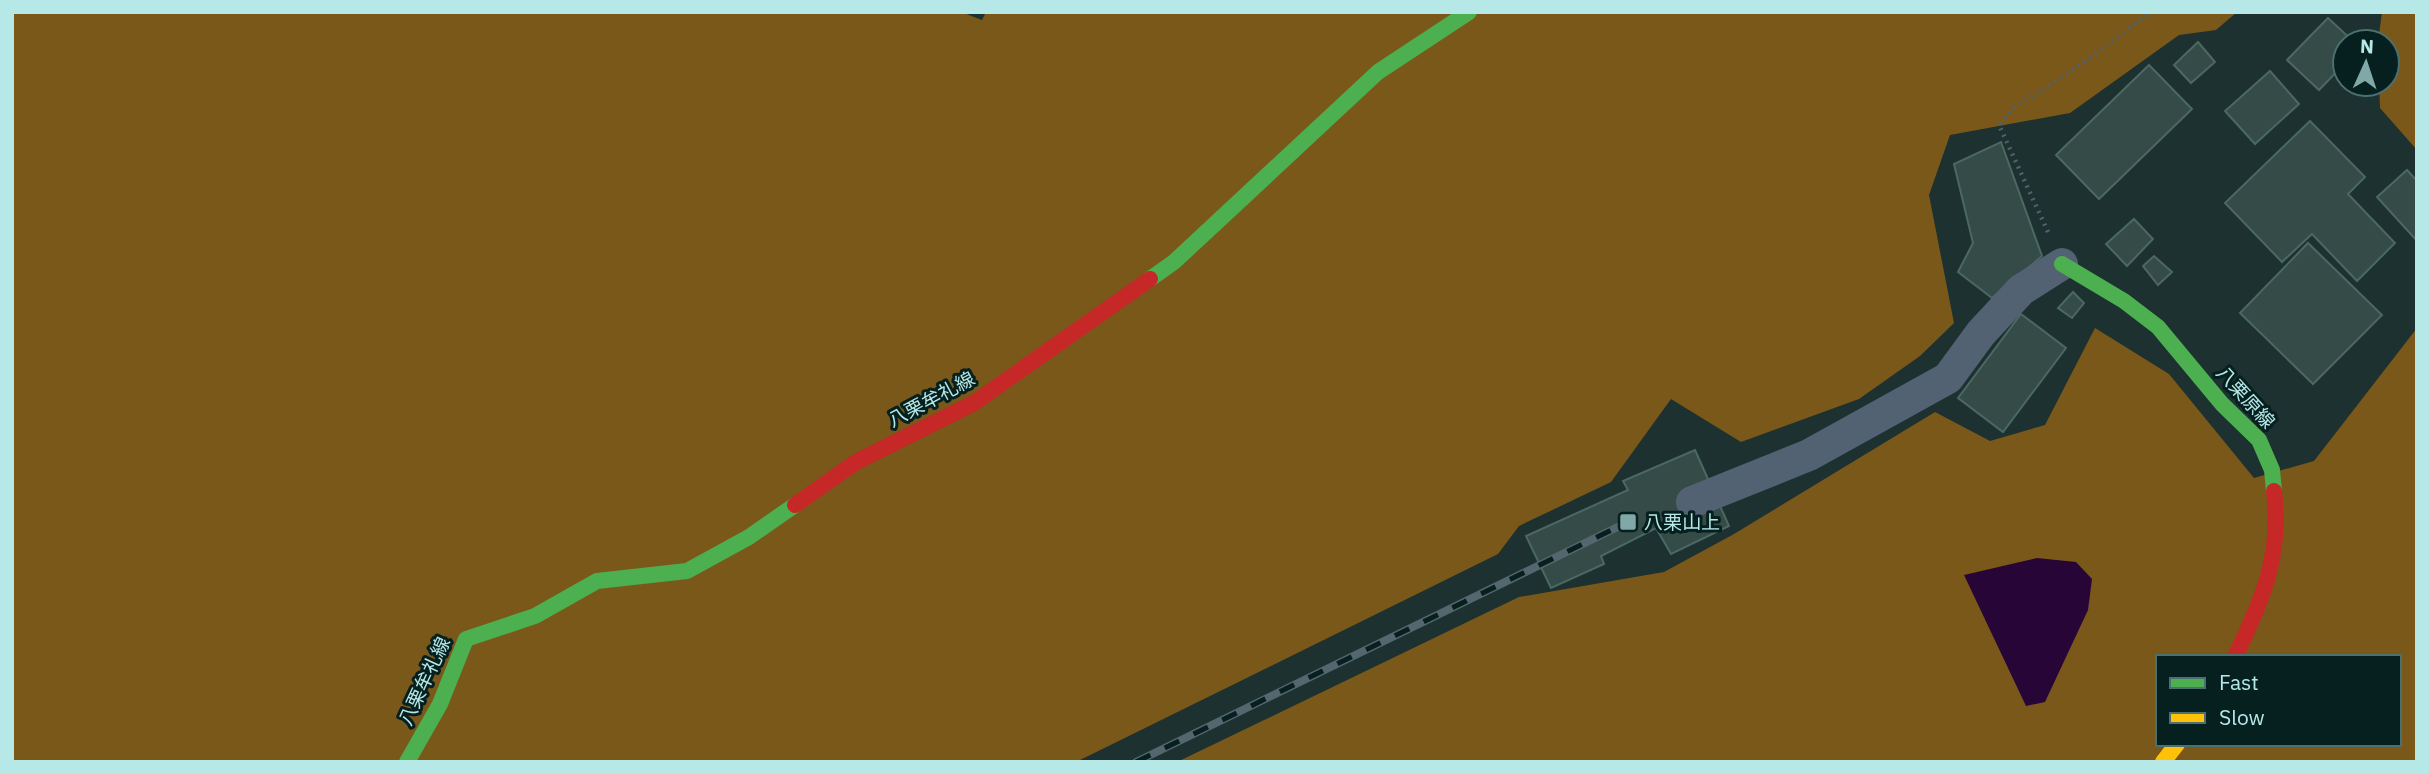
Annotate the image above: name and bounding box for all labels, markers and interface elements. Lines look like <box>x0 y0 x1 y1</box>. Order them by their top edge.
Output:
north arrow <box>2331 28 2401 98</box>
text: N <box>2359 34 2374 58</box>
street label: 八栗原線 <box>2212 361 2280 433</box>
street label: 八栗牟礼線 <box>883 366 979 432</box>
place label: 八栗山上 <box>1644 510 1720 534</box>
marker: 八栗山上 <box>1618 512 1638 532</box>
street label: 八栗牟礼線 <box>393 633 455 729</box>
legend <box>2156 655 2401 746</box>
text: Fast <box>2219 668 2259 696</box>
text: Slow <box>2219 703 2265 731</box>

